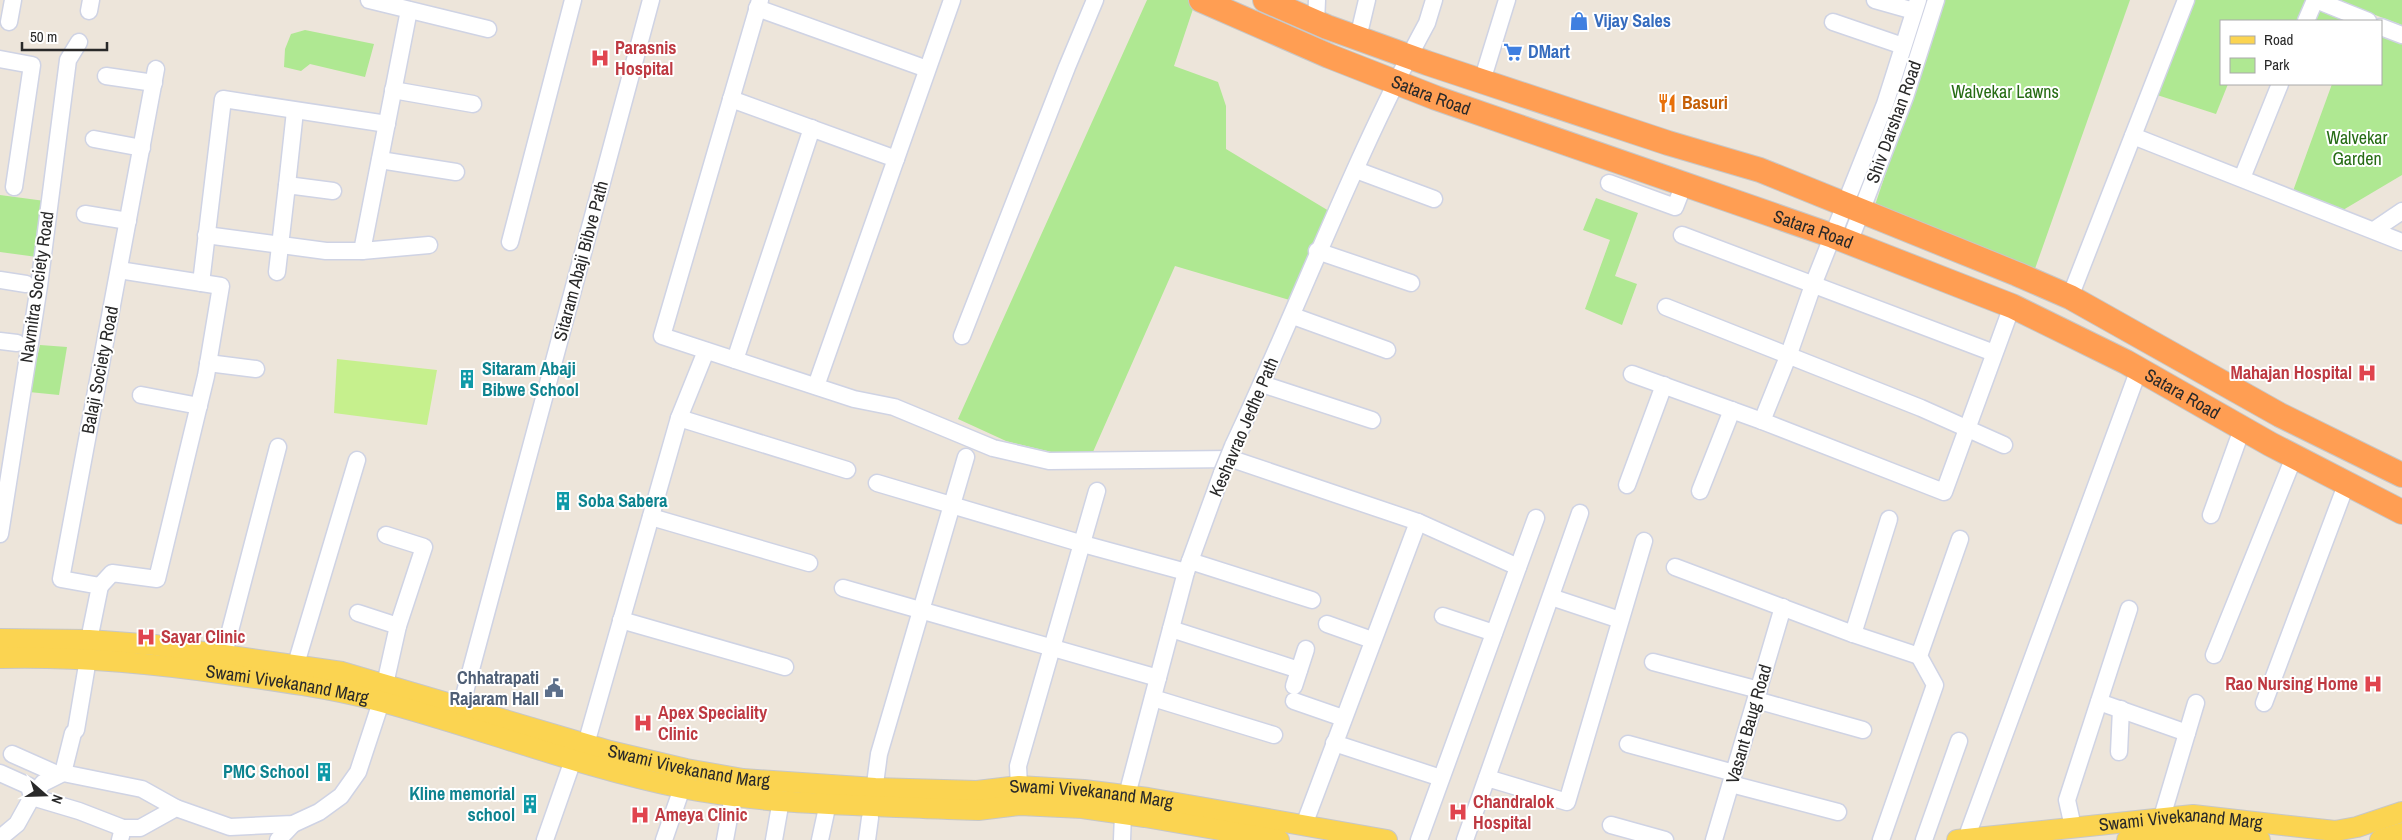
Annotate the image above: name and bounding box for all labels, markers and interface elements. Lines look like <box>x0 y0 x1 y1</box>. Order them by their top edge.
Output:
place label: Vijay Sales <box>1594 8 1671 33</box>
shop icon: Vijay Sales <box>1568 10 1590 32</box>
scale bar <box>22 20 108 52</box>
legend <box>2220 20 2382 85</box>
text: 50 m <box>30 26 57 47</box>
text: Road <box>2264 29 2293 50</box>
place label: Parasnis Hospital <box>615 35 677 81</box>
place label: DMart <box>1528 39 1570 64</box>
supermarket icon: DMart <box>1502 41 1524 63</box>
hospital icon: Parasnis Hospital <box>589 47 611 69</box>
text: Park <box>2264 54 2290 75</box>
street label: Shiv Darshan Road <box>1860 57 1927 187</box>
street label: Satara Road <box>1388 69 1474 121</box>
park label: Walvekar Lawns <box>1951 79 2059 104</box>
place label: Basuri <box>1682 90 1728 115</box>
restaurant icon: Basuri <box>1656 92 1678 114</box>
park label: Walvekar Garden <box>2327 125 2388 171</box>
street label: Sitaram Abaji Bibve Path <box>547 178 614 344</box>
street label: Satara Road <box>1770 203 1857 255</box>
street label: Navmitra Society Road <box>14 210 60 364</box>
street label: Balaji Society Road <box>75 304 124 436</box>
street label: Keshavrao Jedhe Path <box>1203 353 1284 500</box>
place label: Sitaram Abaji Bibwe School <box>482 356 579 402</box>
place label: Mahajan Hospital <box>2231 360 2352 385</box>
street label: Satara Road <box>2140 362 2225 425</box>
hospital icon: Mahajan Hospital <box>2356 362 2378 384</box>
building icon: Sitaram Abaji Bibwe School <box>456 368 478 390</box>
place label: Soba Sabera <box>578 488 668 513</box>
building icon: Soba Sabera <box>552 490 574 512</box>
place label: Sayar Clinic <box>161 624 246 649</box>
hospital icon: Sayar Clinic <box>135 626 157 648</box>
street label: Swami Vivekanand Marg <box>204 658 372 710</box>
street label: Vasant Baug Road <box>1720 661 1777 786</box>
place label: Chhatrapati Rajaram Hall <box>450 665 539 711</box>
place label: Rao Nursing Home <box>2225 671 2358 696</box>
hospital icon: Rao Nursing Home <box>2362 673 2384 695</box>
public building icon: Chhatrapati Rajaram Hall <box>543 677 565 699</box>
place label: Apex Speciality Clinic <box>658 700 768 746</box>
hospital icon: Apex Speciality Clinic <box>632 712 654 734</box>
street label: Swami Vivekanand Marg <box>605 738 772 793</box>
place label: PMC School <box>223 759 309 784</box>
building icon: PMC School <box>313 761 335 783</box>
north arrow <box>20 770 70 820</box>
street label: Swami Vivekanand Marg <box>1008 773 1176 814</box>
place label: Kline memorial school <box>409 781 515 827</box>
place label: Chandralok Hospital <box>1473 789 1555 835</box>
text: N <box>47 792 67 806</box>
building icon: Kline memorial school <box>519 793 541 815</box>
hospital icon: Chandralok Hospital <box>1447 801 1469 823</box>
place label: Ameya Clinic <box>655 802 748 827</box>
street label: Swami Vivekanand Marg <box>2097 802 2265 837</box>
hospital icon: Ameya Clinic <box>629 804 651 826</box>

